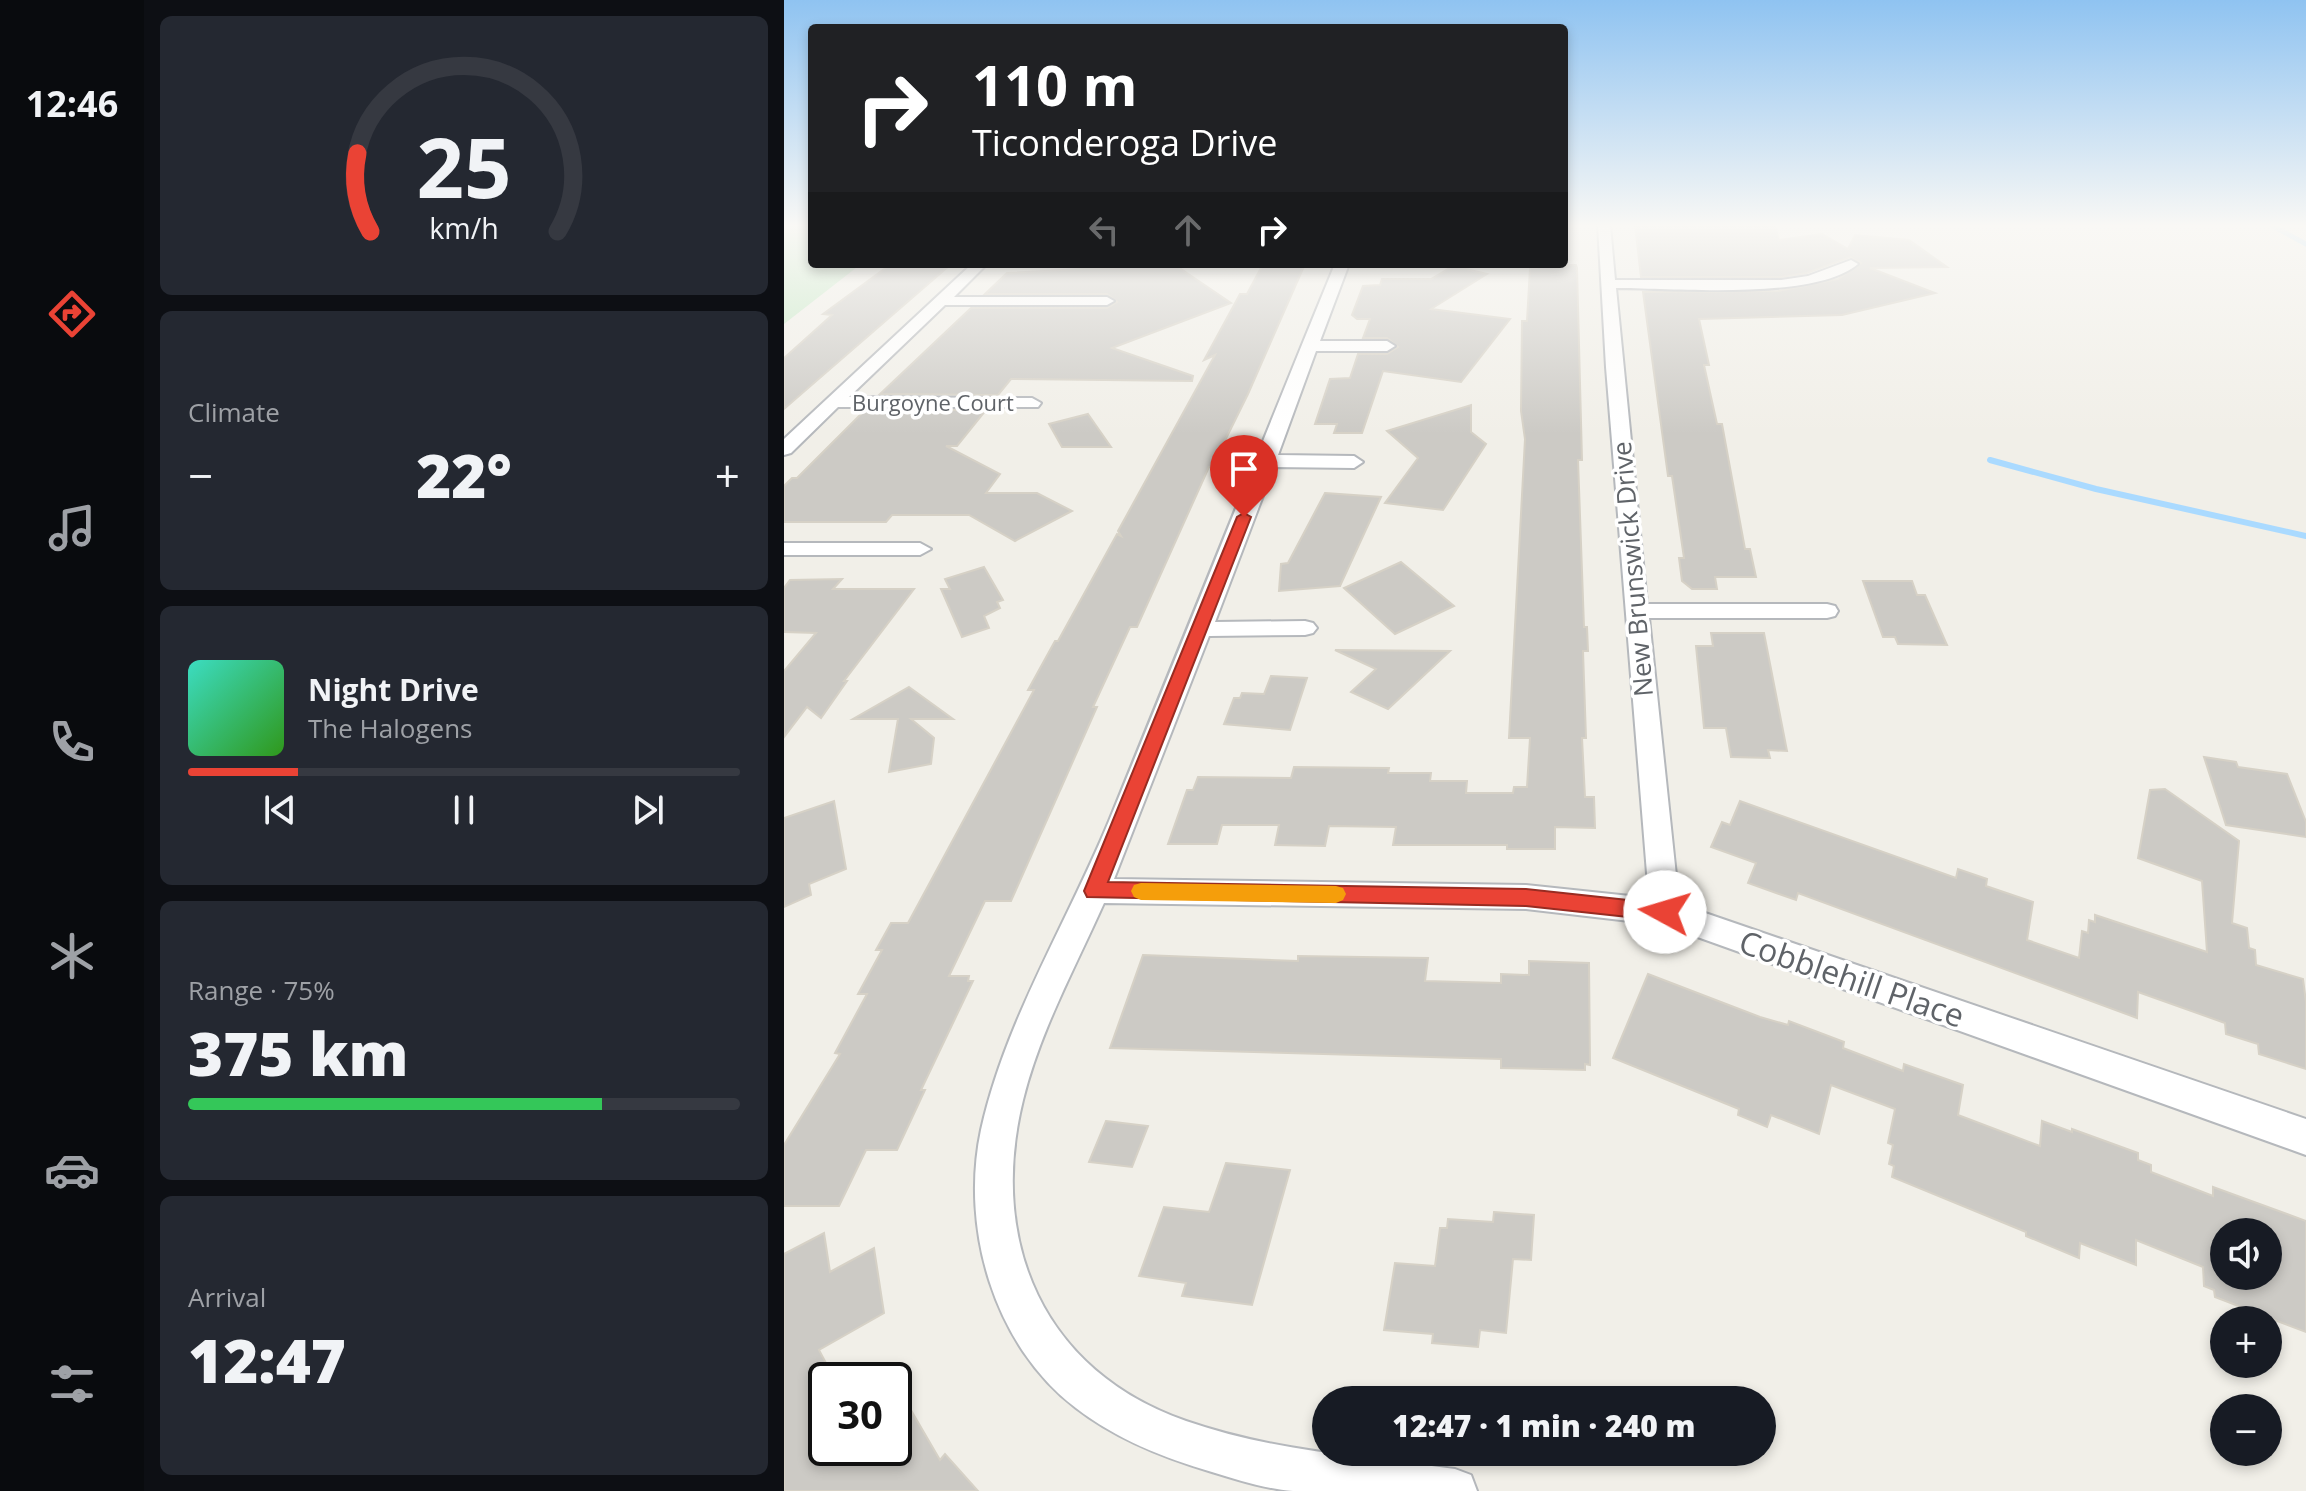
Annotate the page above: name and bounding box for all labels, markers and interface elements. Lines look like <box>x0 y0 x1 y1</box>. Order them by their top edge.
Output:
text: 110 m <box>972 46 1138 122</box>
icon: right <box>840 56 944 160</box>
text: 12:46 <box>26 79 118 128</box>
text: 25 <box>416 108 512 221</box>
text: Ticonderoga Drive <box>972 118 1278 167</box>
text: km/h <box>429 208 499 247</box>
icon: left <box>1082 208 1126 252</box>
icon: ahead <box>1166 208 1210 252</box>
icon: right <box>1250 208 1294 252</box>
icon: directions <box>44 286 100 342</box>
street label: Burgoyne Court <box>852 387 1014 417</box>
text: Climate <box>188 394 280 430</box>
text: 22° <box>416 434 512 516</box>
pin <box>1210 435 1278 517</box>
street label: New Brunswick Drive <box>1603 440 1661 698</box>
text: − <box>188 445 213 505</box>
text: + <box>715 445 740 505</box>
icon: arrive <box>1222 447 1266 491</box>
icon: music <box>44 500 100 556</box>
text: Night Drive <box>308 669 479 710</box>
text: The Halogens <box>308 710 473 746</box>
icon: phone <box>44 714 100 770</box>
icon: previous <box>258 788 302 832</box>
icon: pause <box>442 788 486 832</box>
icon: next <box>626 788 670 832</box>
position arrow <box>1623 870 1707 954</box>
street label: Cobblehill Place <box>1734 919 1970 1037</box>
icon: climate <box>44 928 100 984</box>
text: Range · 75% <box>188 972 335 1008</box>
text: 375 km <box>188 1012 409 1094</box>
icon: car <box>44 1142 100 1198</box>
map controls <box>2210 1218 2282 1466</box>
button: sound <box>2210 1218 2282 1290</box>
text: Arrival <box>188 1279 266 1315</box>
button: + <box>2210 1306 2282 1378</box>
text: 12:47 <box>188 1319 346 1401</box>
icon: filters <box>44 1356 100 1412</box>
speed limit sign: 30 <box>808 1362 912 1466</box>
button: − <box>2210 1394 2282 1466</box>
text: 12:47 · 1 min · 240 m <box>1392 1405 1696 1446</box>

